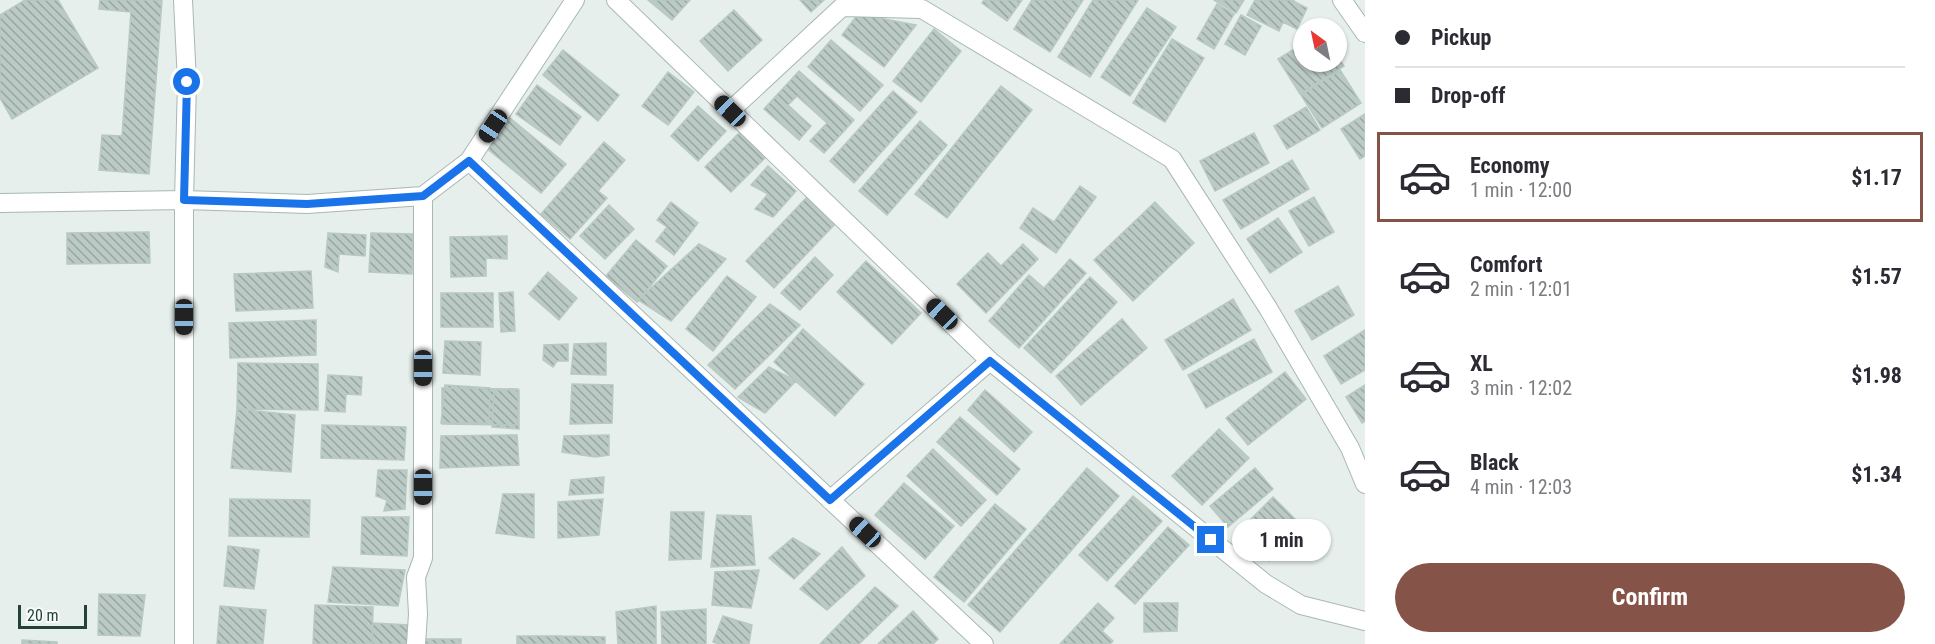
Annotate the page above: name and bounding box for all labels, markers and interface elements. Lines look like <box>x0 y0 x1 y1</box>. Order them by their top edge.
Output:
north arrow <box>1293 18 1347 72</box>
map controls <box>1293 18 1347 72</box>
text: Pickup <box>1431 25 1491 50</box>
route start <box>173 68 200 95</box>
text: Drop-off <box>1431 83 1505 108</box>
car <box>711 92 749 130</box>
car <box>475 106 511 146</box>
icon: car <box>1398 150 1452 204</box>
text: Economy <box>1470 153 1550 178</box>
text: $1.17 <box>1851 165 1902 190</box>
text: 1 min · 12:00 <box>1470 178 1572 202</box>
icon: car <box>1398 249 1452 303</box>
text: Comfort <box>1470 252 1543 277</box>
text: $1.57 <box>1851 264 1902 289</box>
text: 2 min · 12:01 <box>1470 277 1572 301</box>
car <box>923 295 961 333</box>
car <box>175 299 193 335</box>
icon: car <box>1398 348 1452 402</box>
car <box>414 350 432 386</box>
text: XL <box>1470 351 1493 376</box>
text: $1.98 <box>1851 363 1902 388</box>
text: 3 min · 12:02 <box>1470 376 1572 400</box>
icon: car <box>1398 447 1452 501</box>
text: Black <box>1470 450 1519 475</box>
text: $1.34 <box>1851 462 1902 487</box>
car <box>414 469 432 505</box>
text: 4 min · 12:03 <box>1470 475 1572 499</box>
car <box>846 513 884 551</box>
callout: 1 min <box>1232 519 1331 561</box>
route end <box>1197 526 1224 553</box>
text: 1 min <box>1259 528 1304 552</box>
button: Confirm <box>1395 563 1905 632</box>
scale bar <box>18 602 87 630</box>
text: 20 m <box>27 606 59 625</box>

